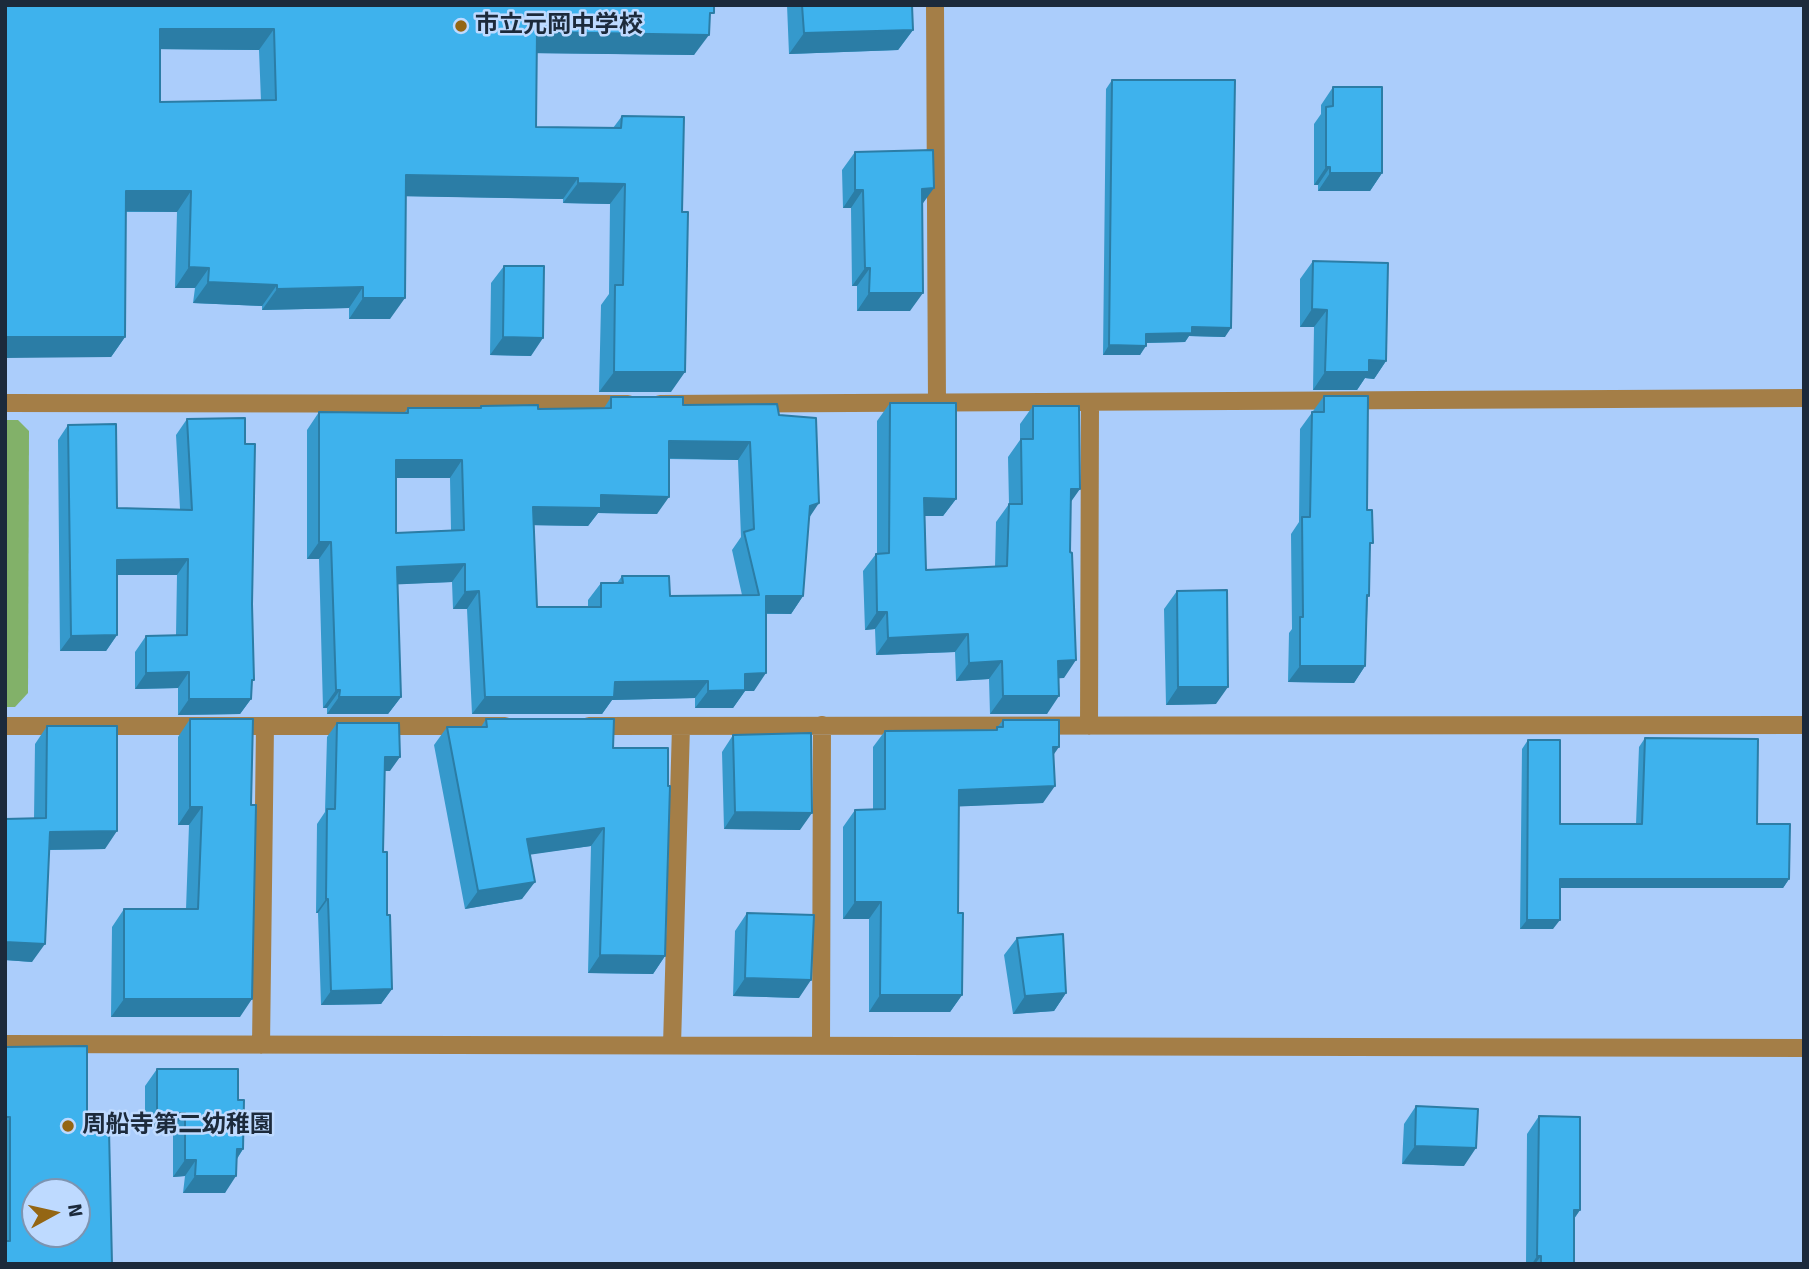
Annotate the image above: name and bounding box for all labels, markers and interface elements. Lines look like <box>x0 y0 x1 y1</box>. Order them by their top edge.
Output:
place label: 市立元岡中学校 <box>475 12 643 40</box>
marker: 市立元岡中学校 <box>453 18 469 34</box>
place label: 周船寺第二幼稚園 <box>82 1112 274 1140</box>
marker: 周船寺第二幼稚園 <box>60 1118 76 1134</box>
north arrow <box>21 1178 91 1248</box>
text: N <box>62 1202 88 1219</box>

